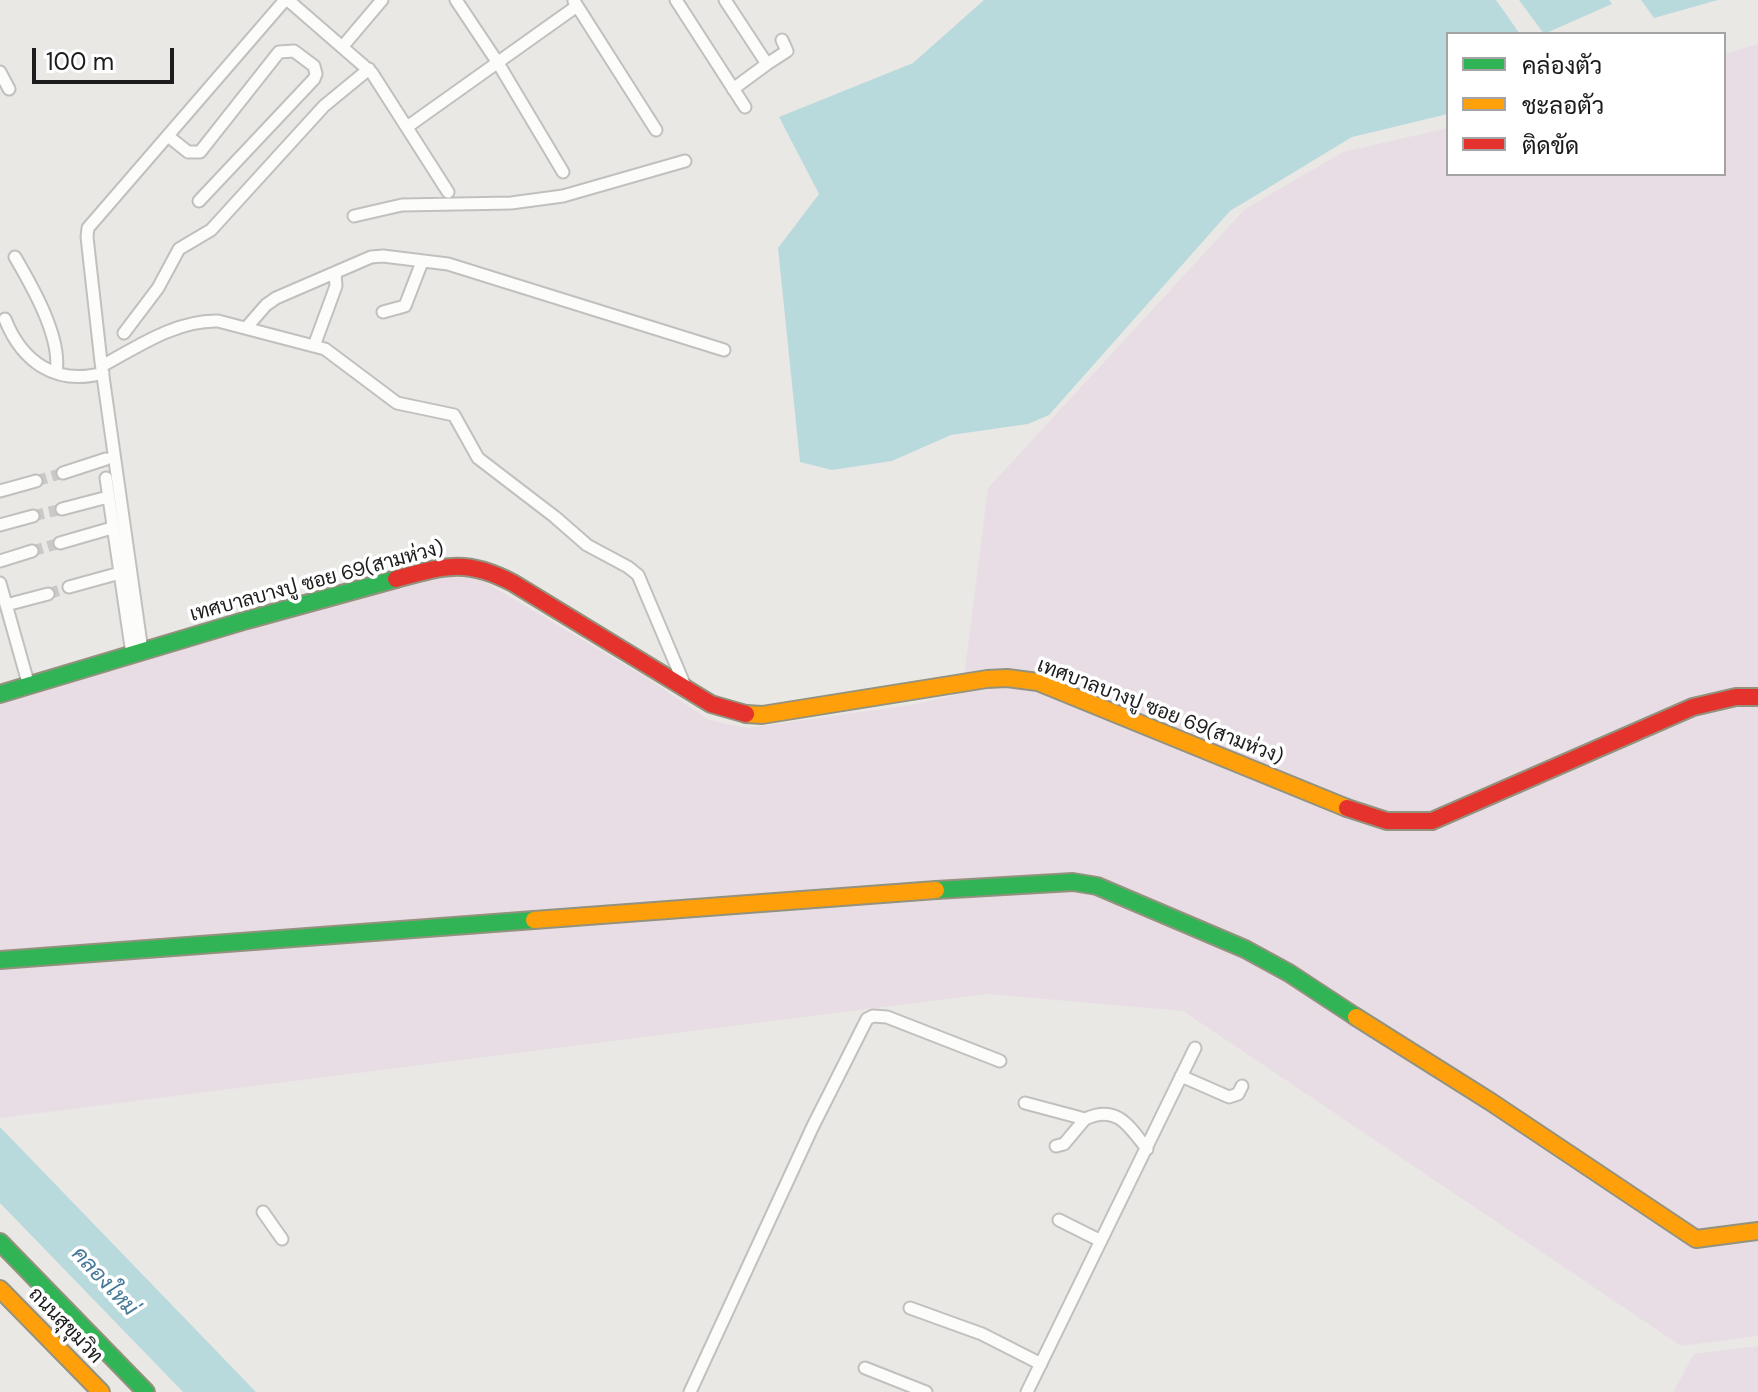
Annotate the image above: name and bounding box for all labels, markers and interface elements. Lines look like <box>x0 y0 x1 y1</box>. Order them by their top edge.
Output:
scale bar <box>36 32 178 82</box>
legend <box>1446 32 1726 176</box>
text: 100 m <box>46 46 114 77</box>
text: คล่องตัว <box>1522 50 1602 81</box>
text: ชะลอตัว <box>1522 90 1604 121</box>
text: ติดขัด <box>1522 130 1579 161</box>
street label: เทศบาลบางปู ซอย 69(สามห่วง) <box>187 537 447 627</box>
street label: เทศบาลบางปู ซอย 69(สามห่วง) <box>1034 654 1286 770</box>
water label: คลองใหม่ <box>65 1242 143 1322</box>
street label: ถนนสุขุมวิท <box>23 1283 107 1369</box>

